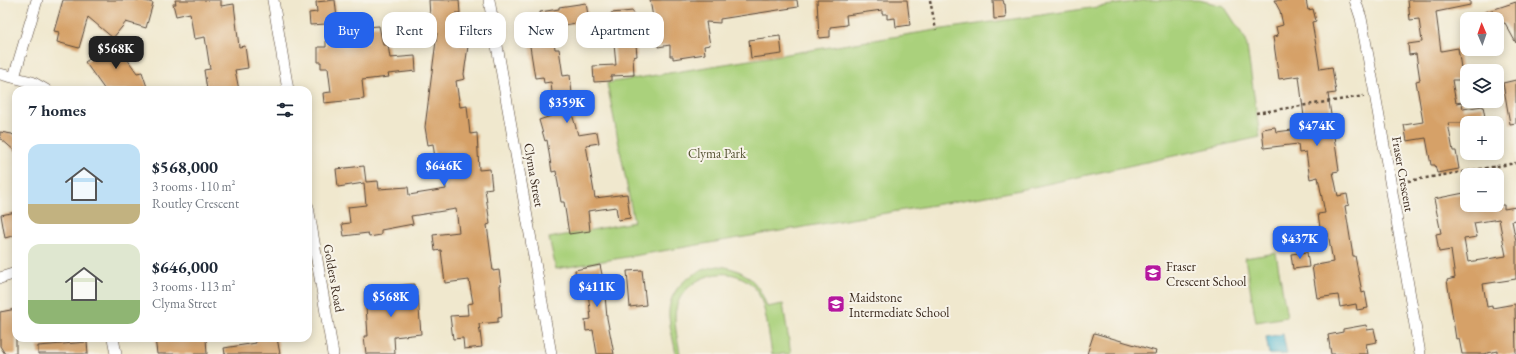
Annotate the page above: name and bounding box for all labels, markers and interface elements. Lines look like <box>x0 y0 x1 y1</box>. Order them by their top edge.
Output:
chip: Buy <box>324 12 374 48</box>
chip: Rent <box>382 12 437 48</box>
chip: Filters <box>445 12 506 48</box>
chip: New <box>514 12 568 48</box>
chip: Apartment <box>576 12 664 48</box>
north arrow <box>1460 12 1504 56</box>
map controls <box>1460 12 1504 212</box>
pin: $568K <box>88 36 144 70</box>
text: $568K <box>98 40 134 57</box>
button: layers <box>1460 64 1504 108</box>
pin: $359K <box>539 90 595 124</box>
text: $359K <box>549 94 585 111</box>
text: 7 homes <box>28 99 86 121</box>
icon: filters <box>274 99 296 121</box>
pin: $474K <box>1289 113 1345 147</box>
button: + <box>1460 116 1504 160</box>
text: $474K <box>1299 117 1335 134</box>
street label: Fraser Crescent <box>1388 135 1418 213</box>
street label: Clyma Street <box>520 142 548 208</box>
park label: Clyma Park <box>688 145 747 162</box>
pin: $646K <box>416 153 472 187</box>
text: $568,000 <box>152 156 218 178</box>
text: $646K <box>426 157 462 174</box>
icon: home <box>60 160 108 208</box>
button: − <box>1460 168 1504 212</box>
text: 3 rooms · 110 m² <box>152 178 236 195</box>
text: Routley Crescent <box>152 195 239 212</box>
pin: $437K <box>1272 226 1328 260</box>
text: $437K <box>1282 230 1318 247</box>
street label: Golders Road <box>320 243 348 314</box>
text: $646,000 <box>152 256 218 278</box>
place label: Fraser Crescent School <box>1166 258 1246 290</box>
icon: home <box>60 260 108 308</box>
school or university icon: Fraser Crescent School <box>1143 263 1163 283</box>
pin: $411K <box>569 274 625 308</box>
text: 3 rooms · 113 m² <box>152 278 236 295</box>
text: $411K <box>579 278 615 295</box>
pin: $568K <box>363 284 419 318</box>
text: $568K <box>373 288 409 305</box>
place label: Maidstone Intermediate School <box>849 289 949 321</box>
school or university icon: Maidstone Intermediate School <box>826 294 846 314</box>
text: Clyma Street <box>152 295 217 312</box>

